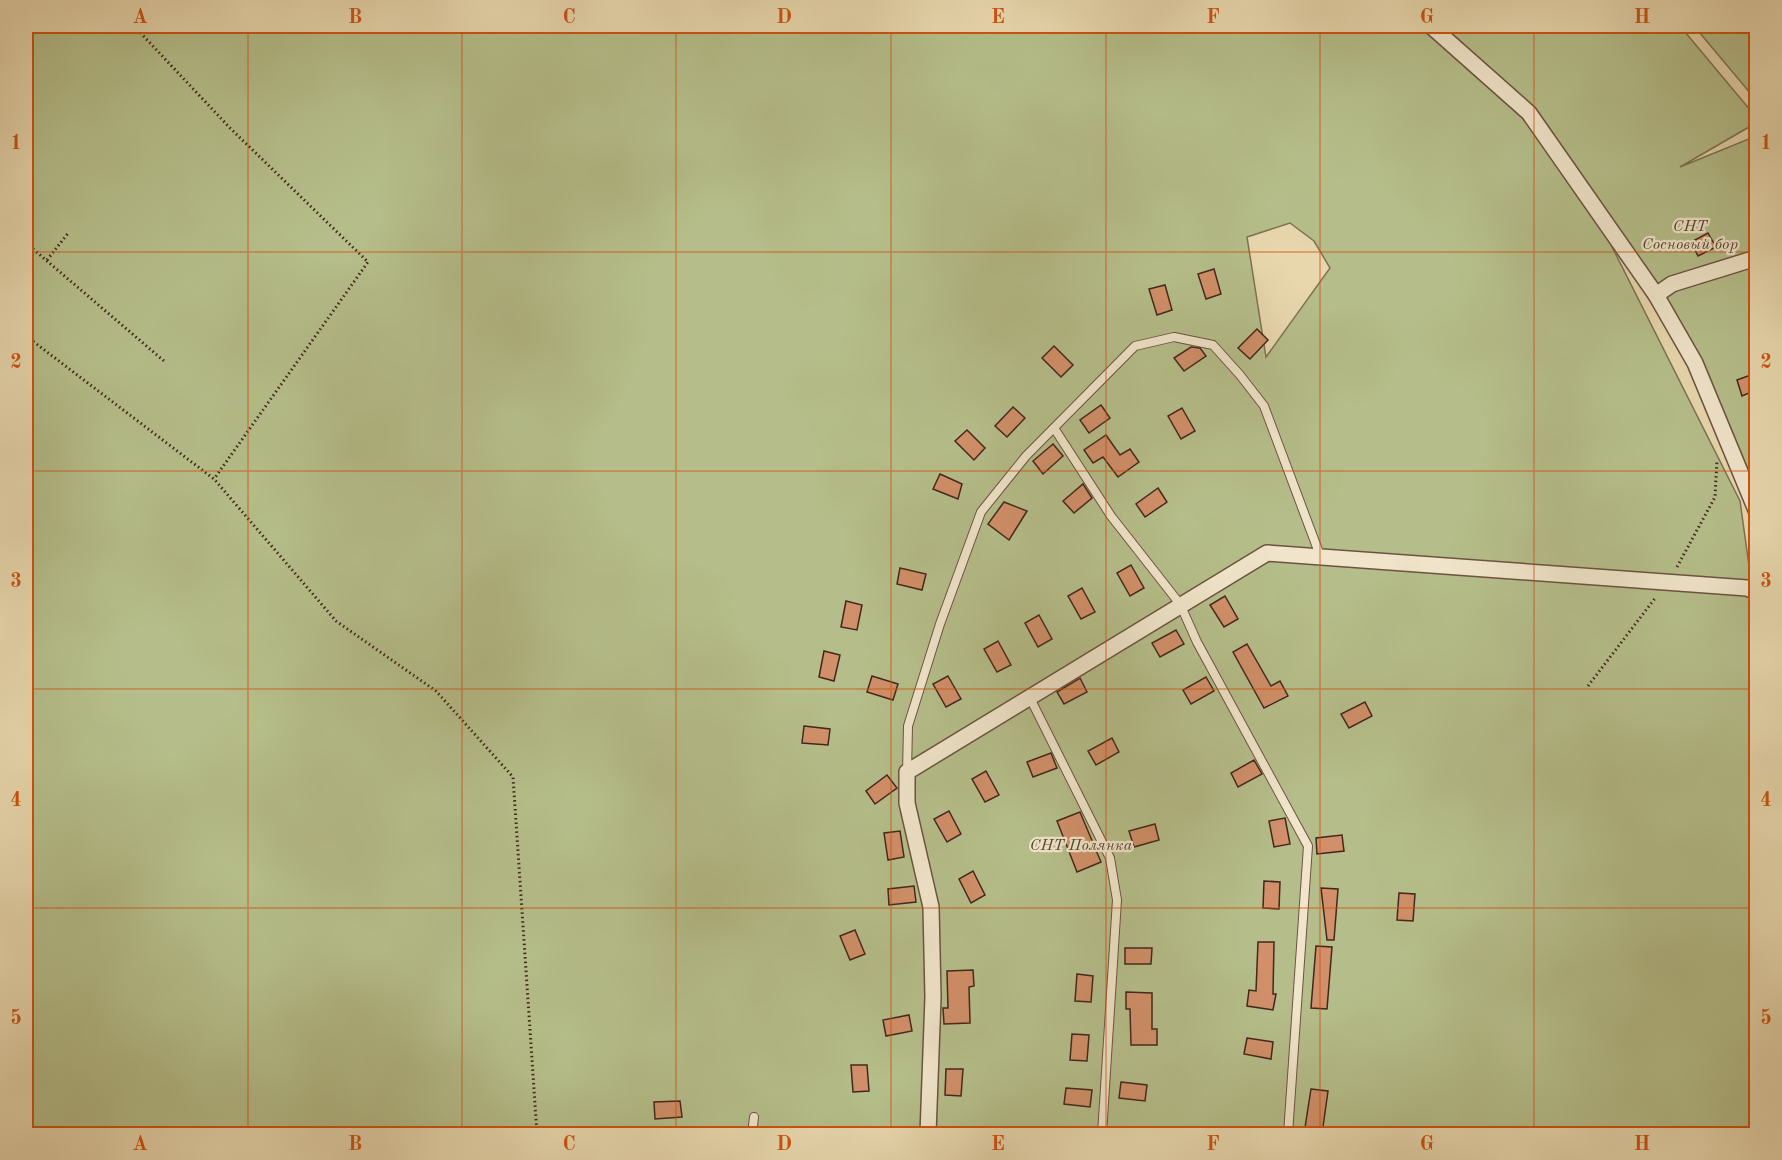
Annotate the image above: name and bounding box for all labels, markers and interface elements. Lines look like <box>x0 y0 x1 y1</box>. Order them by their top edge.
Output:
text: A <box>132 8 148 28</box>
text: B <box>348 8 362 28</box>
text: C <box>562 8 576 28</box>
text: D <box>776 8 792 28</box>
text: E <box>991 8 1005 28</box>
text: F <box>1206 8 1220 28</box>
text: G <box>1420 8 1434 28</box>
text: H <box>1634 8 1650 28</box>
text: 1 <box>10 134 22 154</box>
text: 1 <box>1760 134 1772 154</box>
park label: СНТ Сосновый бор <box>1642 219 1738 253</box>
text: 2 <box>10 353 22 373</box>
text: 2 <box>1760 353 1772 373</box>
text: 3 <box>10 572 22 592</box>
text: 3 <box>1760 572 1772 592</box>
text: 4 <box>10 791 22 811</box>
text: 4 <box>1760 791 1772 811</box>
park label: СНТ Полянка <box>1030 838 1133 854</box>
text: 5 <box>10 1008 22 1029</box>
text: 5 <box>1760 1008 1772 1029</box>
text: A <box>132 1135 148 1155</box>
text: B <box>348 1135 362 1155</box>
text: C <box>562 1135 576 1155</box>
text: D <box>776 1135 792 1155</box>
text: E <box>991 1135 1005 1155</box>
text: F <box>1206 1135 1220 1155</box>
text: G <box>1420 1135 1434 1155</box>
text: H <box>1634 1135 1650 1155</box>

